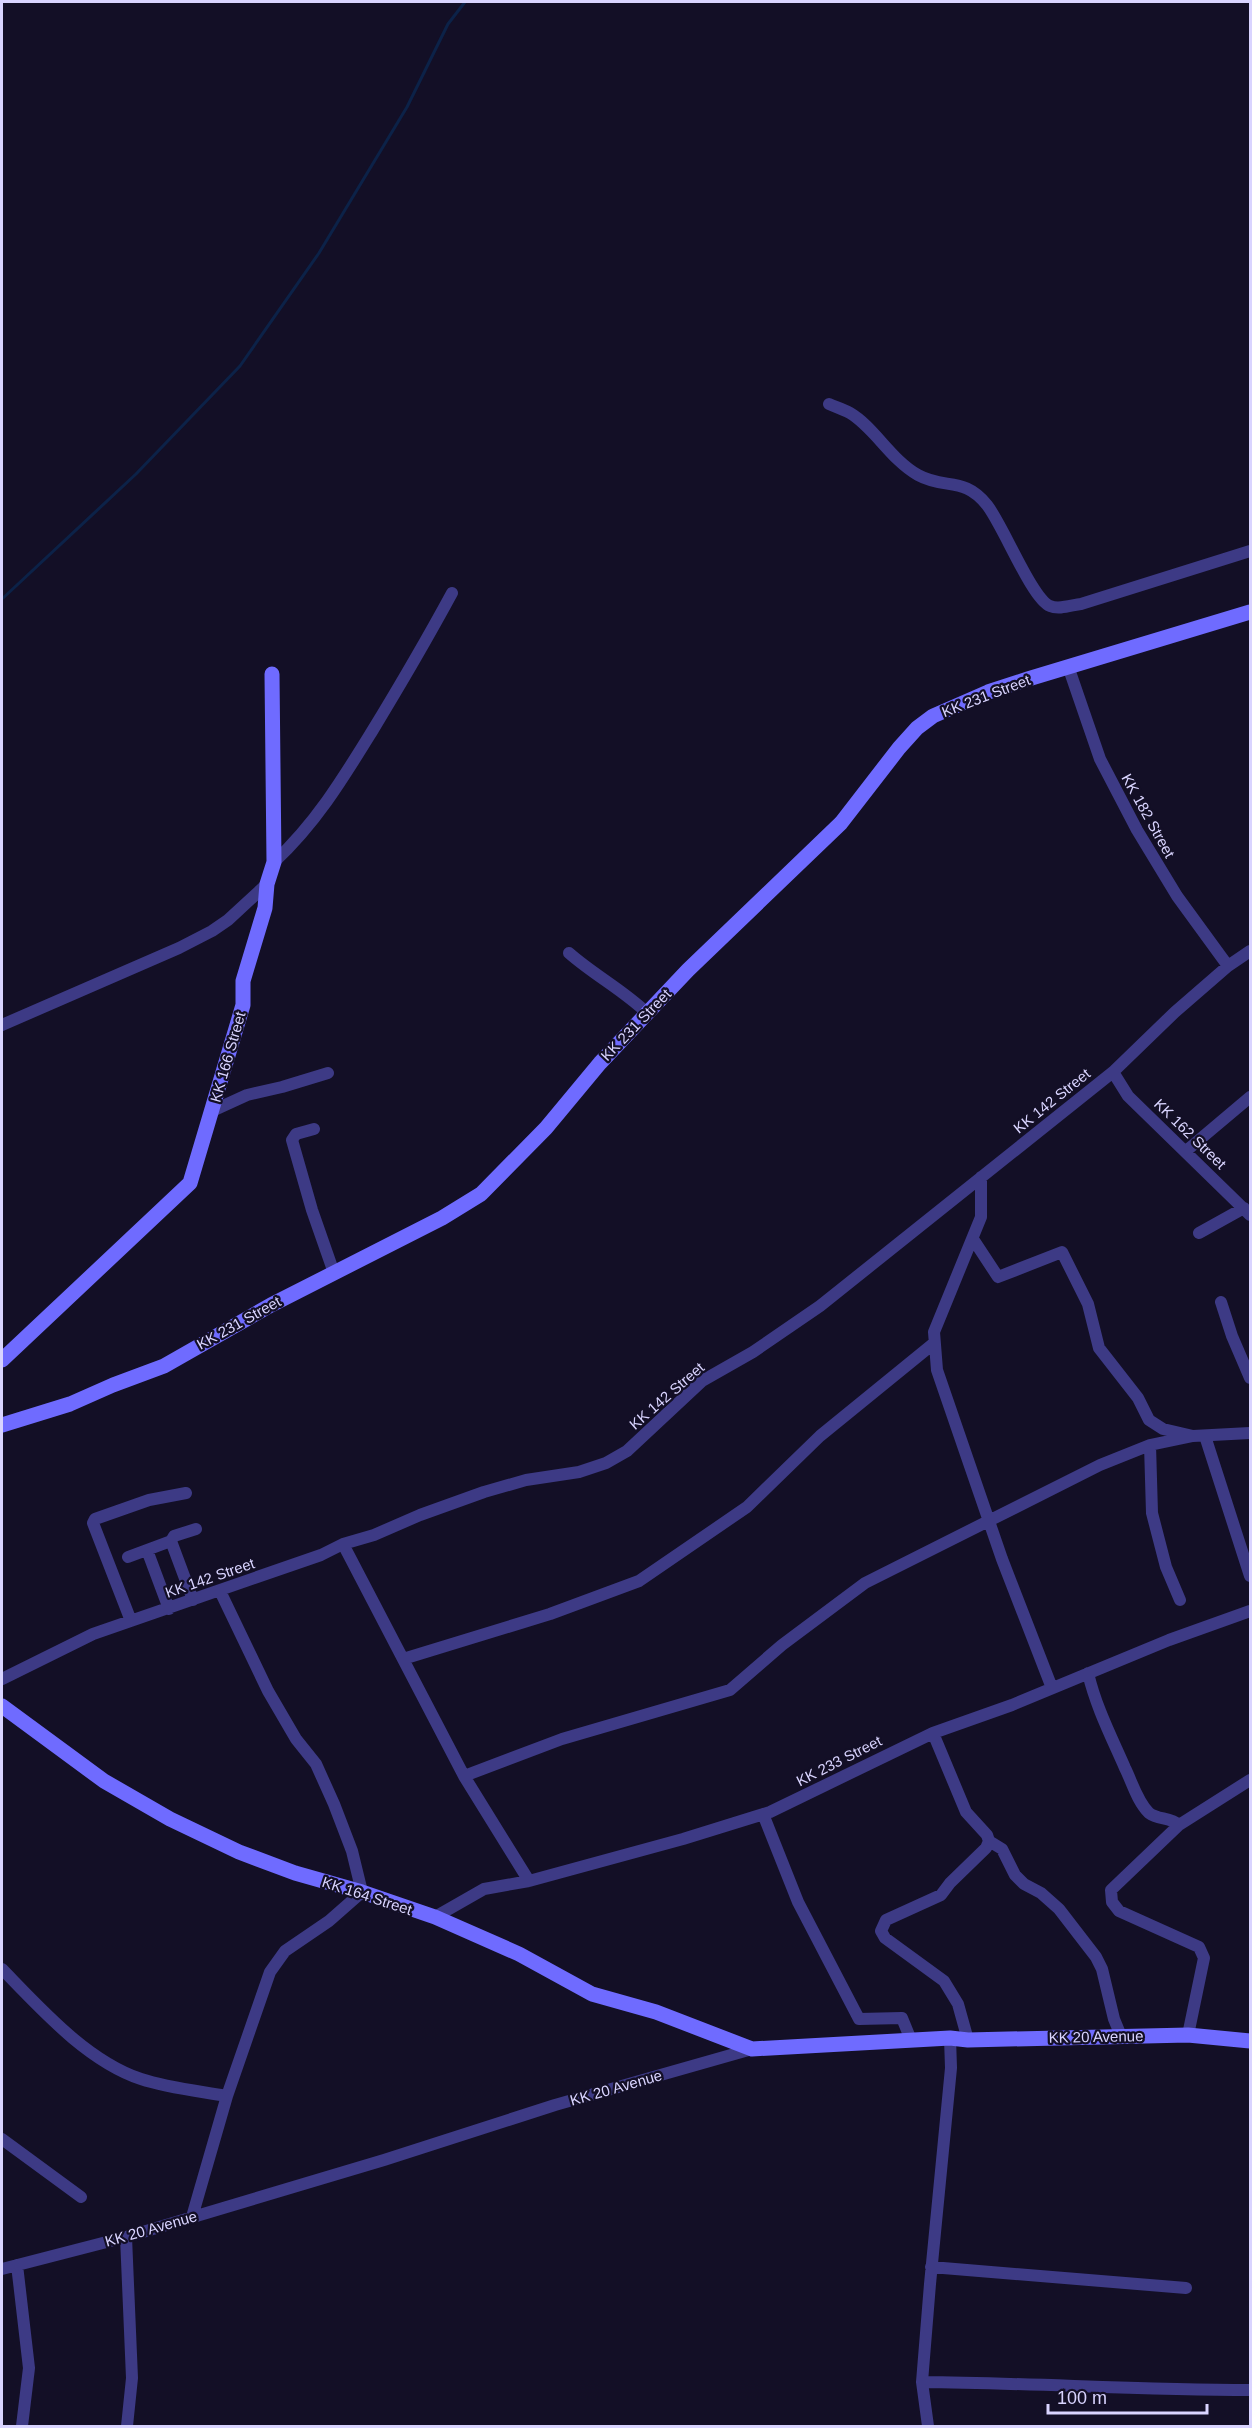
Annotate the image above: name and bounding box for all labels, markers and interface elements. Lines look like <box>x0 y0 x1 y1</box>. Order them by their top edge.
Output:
street label: KK 231 Street <box>939 671 1033 720</box>
street label: KK 182 Street <box>1118 771 1179 861</box>
street label: KK 231 Street <box>597 985 675 1064</box>
street label: KK 166 Street <box>206 1009 249 1104</box>
street label: KK 142 Street <box>1010 1064 1094 1137</box>
street label: KK 162 Street <box>1151 1095 1230 1173</box>
street label: KK 231 Street <box>194 1292 284 1353</box>
street label: KK 142 Street <box>626 1358 708 1433</box>
street label: KK 142 Street <box>163 1554 258 1601</box>
street label: KK 233 Street <box>793 1731 885 1789</box>
street label: KK 164 Street <box>320 1873 415 1918</box>
street label: KK 20 Avenue <box>1048 2027 1144 2046</box>
street label: KK 20 Avenue <box>568 2066 664 2109</box>
street label: KK 20 Avenue <box>103 2207 199 2250</box>
scale bar <box>1048 2377 1207 2415</box>
text: 100 m <box>1057 2388 1107 2408</box>

